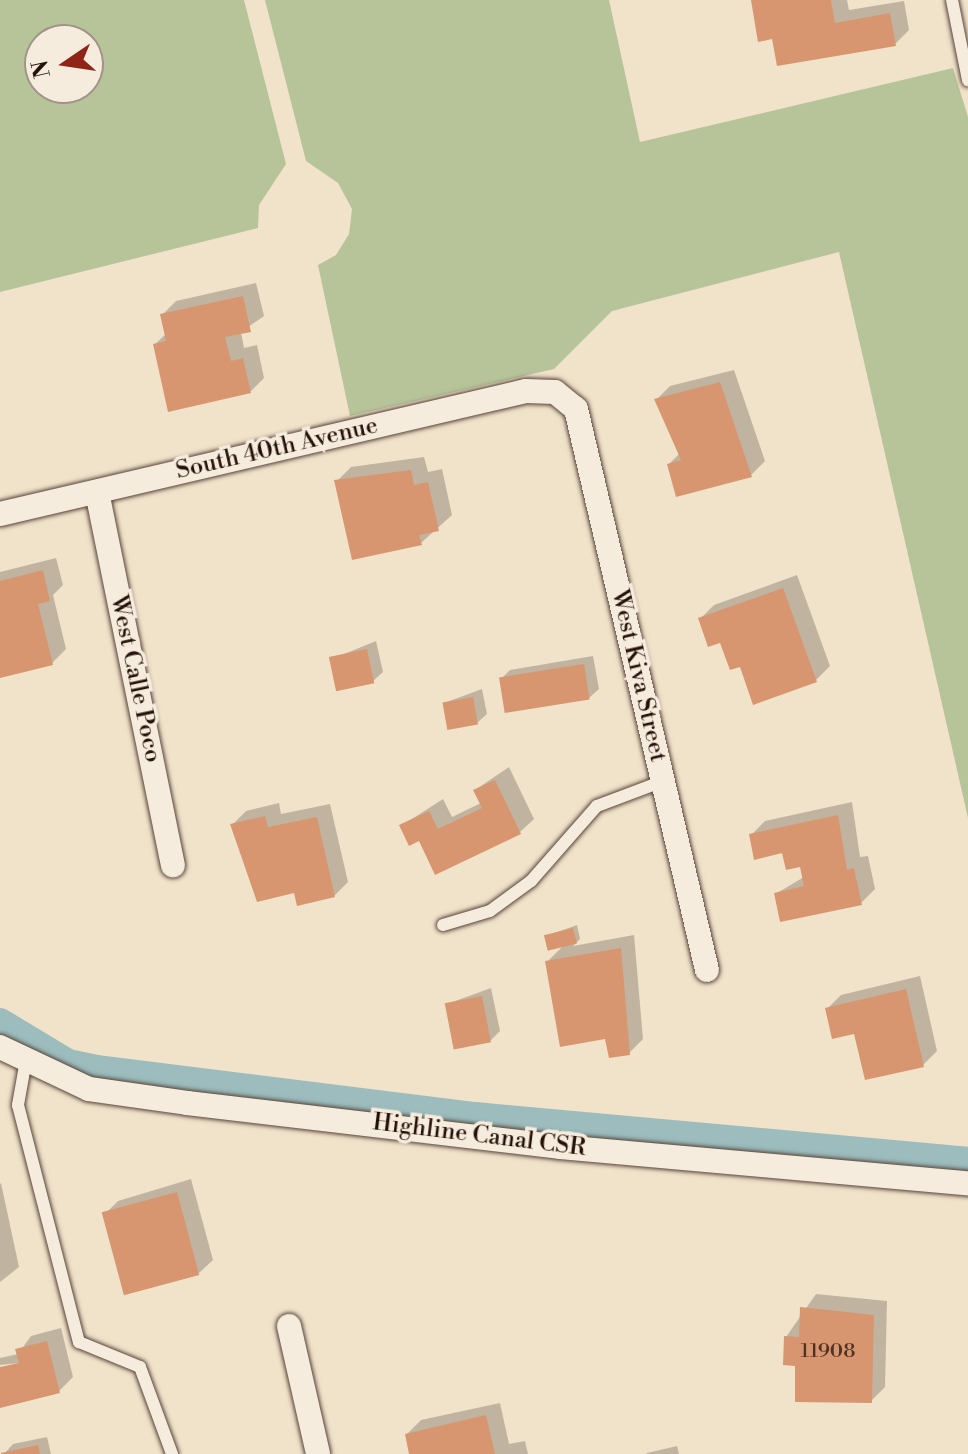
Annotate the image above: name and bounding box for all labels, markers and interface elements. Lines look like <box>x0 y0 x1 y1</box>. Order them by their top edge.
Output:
north arrow <box>24 24 104 104</box>
text: N <box>27 58 57 81</box>
street label: South 40th Avenue <box>173 412 381 486</box>
street label: West Kiva Street <box>604 587 672 765</box>
street label: West Calle Poco <box>103 593 167 765</box>
street label: Highline Canal CSR <box>371 1109 587 1163</box>
house number: 11908 <box>801 1339 855 1363</box>

